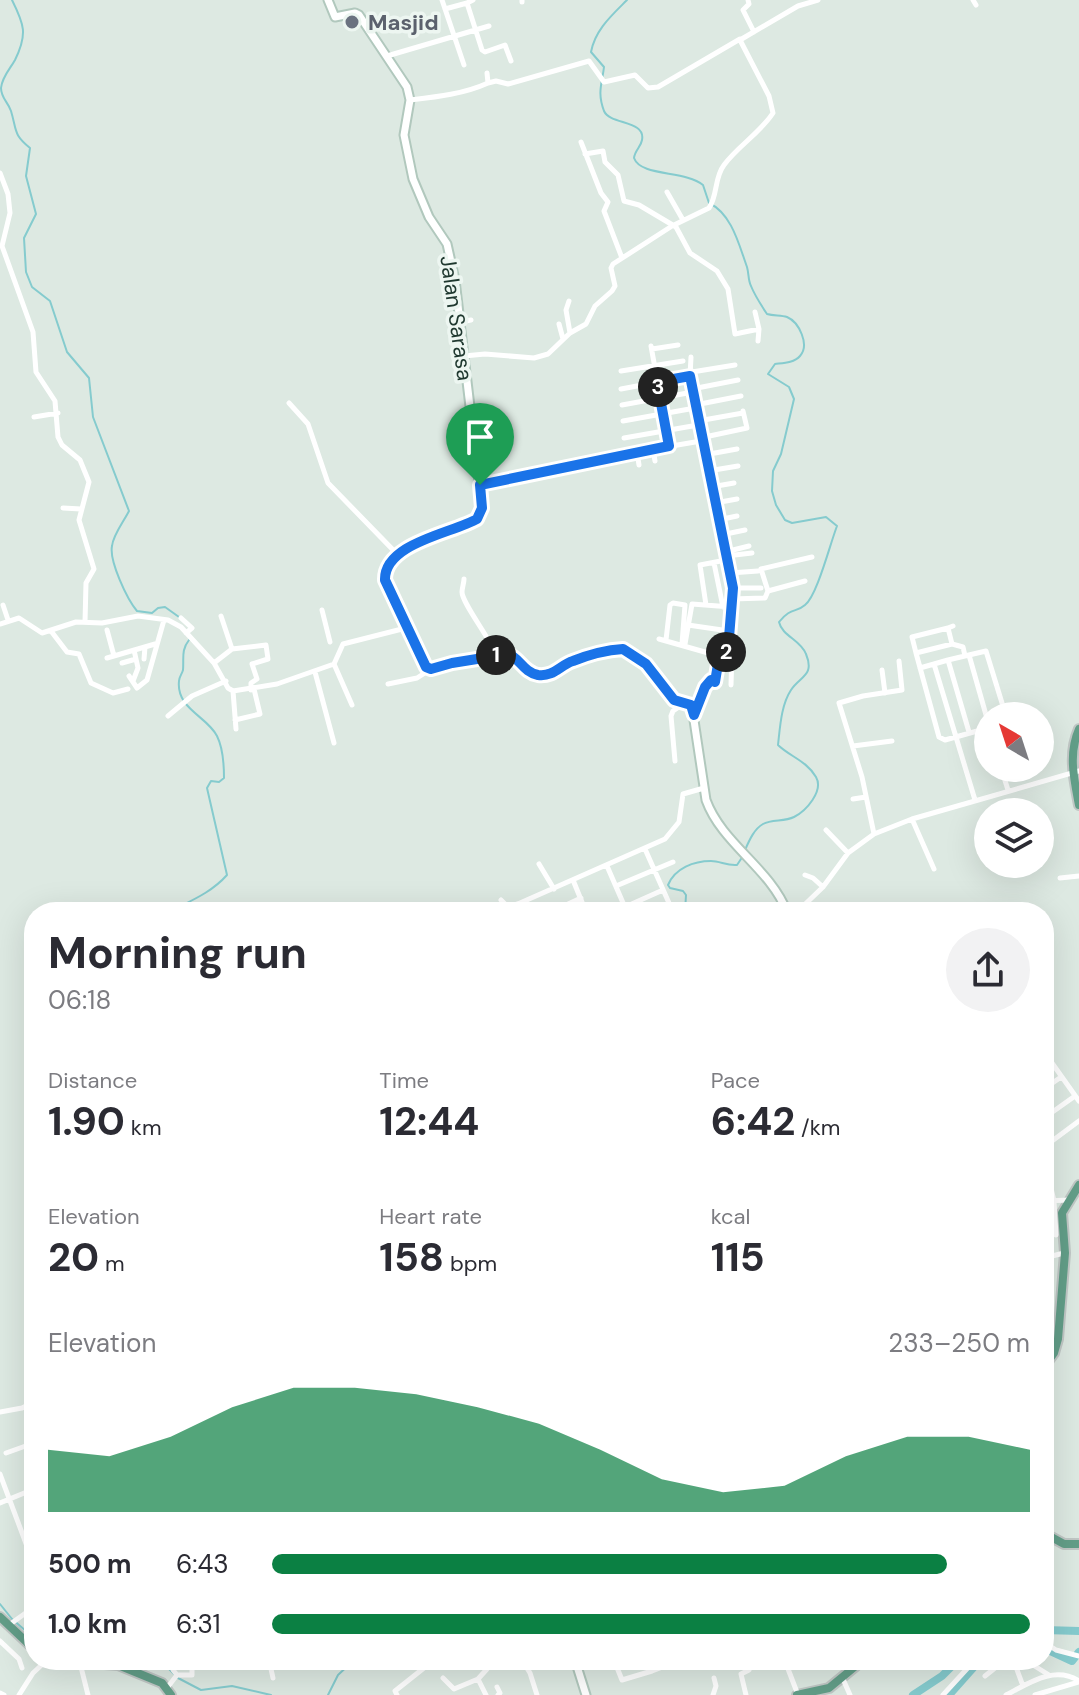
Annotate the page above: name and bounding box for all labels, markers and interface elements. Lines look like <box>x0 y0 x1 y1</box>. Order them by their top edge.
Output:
place label: Masjid <box>368 8 439 37</box>
marker: Masjid <box>343 13 361 31</box>
street label: Jalan Sarasa <box>433 254 480 383</box>
pin: 3 <box>638 367 678 407</box>
text: 3 <box>651 372 665 401</box>
pin <box>446 403 514 485</box>
icon: arrive <box>458 415 502 459</box>
pin: 2 <box>706 632 746 672</box>
pin: 1 <box>476 635 516 675</box>
text: 2 <box>720 637 732 666</box>
text: 1 <box>492 640 500 669</box>
north arrow <box>974 702 1054 782</box>
map controls <box>974 702 1054 878</box>
button: layers <box>974 798 1054 878</box>
text: Morning run <box>48 924 307 982</box>
button: share <box>946 928 1030 1012</box>
text: 06:18 <box>48 983 111 1017</box>
text: Distance <box>48 1066 137 1095</box>
text: Time <box>379 1066 429 1095</box>
text: Pace <box>711 1066 760 1095</box>
text: 1.90 <box>48 1095 125 1147</box>
text: 12:44 <box>379 1095 479 1147</box>
text: 6:42 <box>711 1095 795 1147</box>
text: km <box>125 1113 162 1142</box>
text: /km <box>795 1113 840 1142</box>
text: Elevation <box>48 1202 140 1231</box>
text: Heart rate <box>379 1202 482 1231</box>
text: kcal <box>711 1202 750 1231</box>
text: 20 <box>48 1231 99 1283</box>
text: 158 <box>379 1231 444 1283</box>
text: 115 <box>711 1231 765 1283</box>
text: m <box>99 1249 125 1278</box>
text: bpm <box>444 1249 497 1278</box>
text: Elevation <box>48 1326 156 1360</box>
text: 233–250 m <box>888 1326 1030 1360</box>
text: 500 m <box>48 1547 131 1581</box>
text: 6:43 <box>176 1547 229 1581</box>
text: 1.0 km <box>48 1607 127 1641</box>
text: 6:31 <box>176 1607 221 1641</box>

